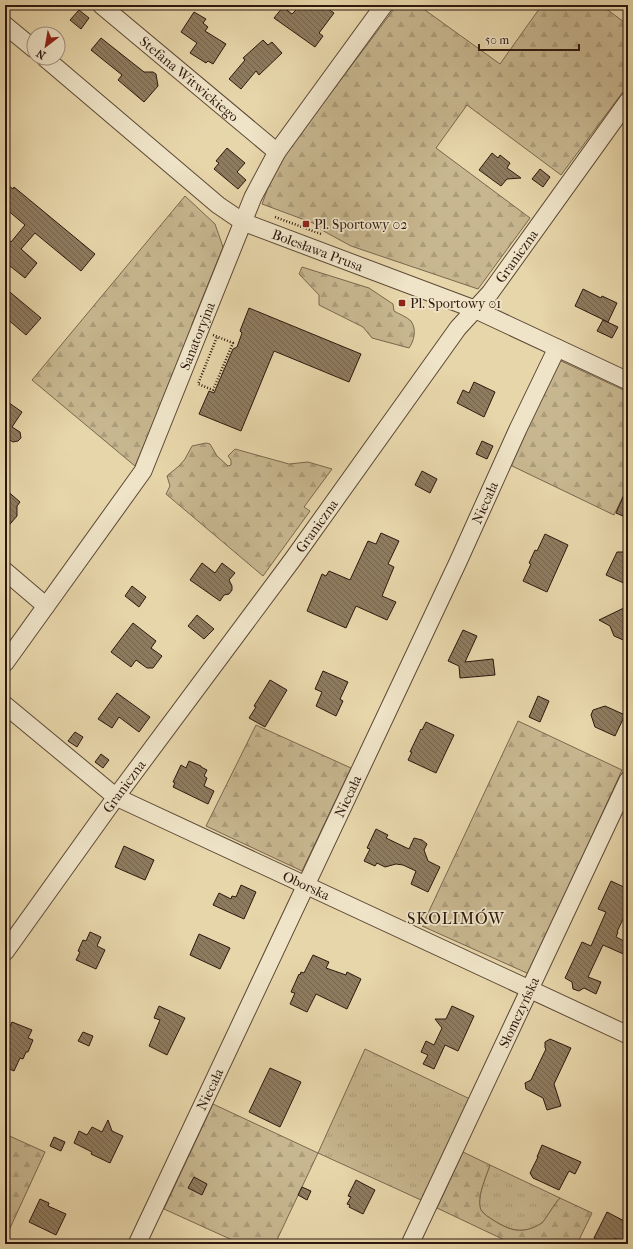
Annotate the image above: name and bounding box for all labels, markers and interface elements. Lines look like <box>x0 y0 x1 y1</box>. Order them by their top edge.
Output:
north arrow <box>26 26 66 66</box>
scale bar <box>479 26 579 52</box>
street label: Stefana Witwickiego <box>136 32 242 125</box>
text: 50 m <box>485 33 509 47</box>
text: N <box>34 46 48 62</box>
place label: Pl. Sportowy 02 <box>314 216 408 233</box>
marker: Pl. Sportowy 02 <box>301 219 311 229</box>
street label: Bolesława Prusa <box>270 225 366 275</box>
street label: Graniczna <box>492 226 542 286</box>
place label: Pl. Sportowy 01 <box>410 295 501 312</box>
marker: Pl. Sportowy 01 <box>397 298 407 308</box>
street label: Sanatoryjna <box>176 299 219 372</box>
street label: Niecała <box>468 478 502 526</box>
street label: Graniczna <box>292 495 342 556</box>
street label: Graniczna <box>99 756 149 816</box>
street label: Niecała <box>331 772 365 820</box>
street label: Oborska <box>280 867 333 904</box>
district label: SKOLIMÓW <box>407 908 505 928</box>
street label: Słomczyńska <box>495 974 543 1050</box>
street label: Niecała <box>193 1065 227 1113</box>

